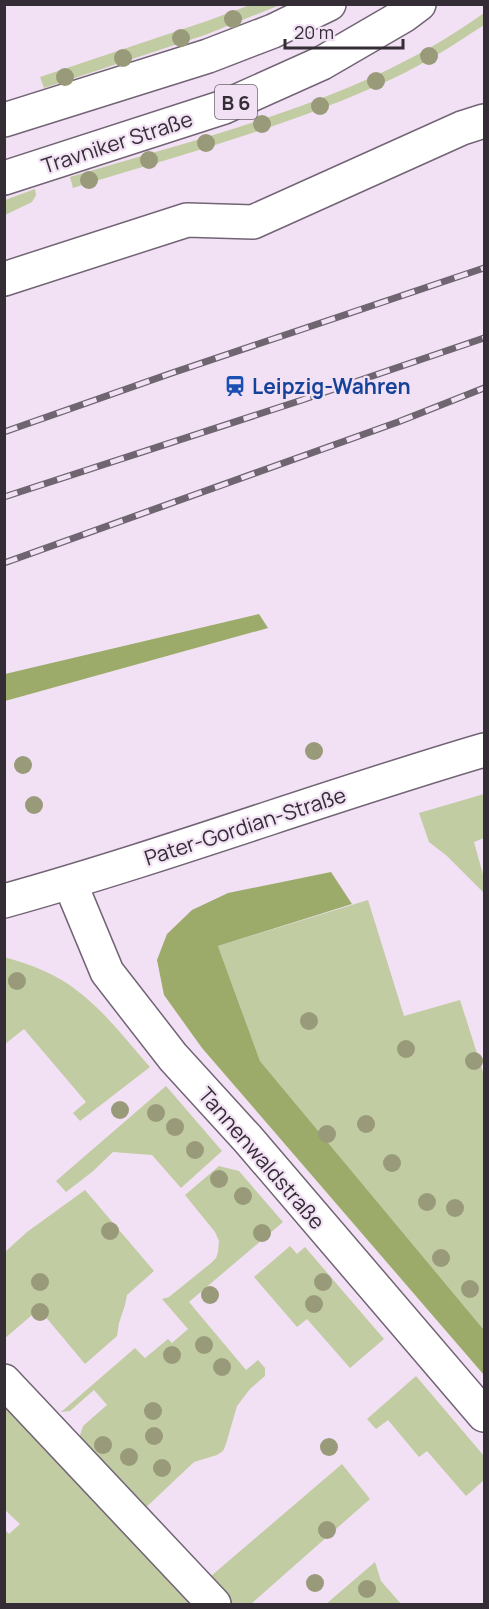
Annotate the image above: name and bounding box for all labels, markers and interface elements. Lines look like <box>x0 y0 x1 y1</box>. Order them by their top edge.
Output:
scale bar <box>285 12 404 50</box>
text: 20 m <box>294 20 334 44</box>
road number: B 6 <box>215 85 257 119</box>
street label: Travniker Straße <box>38 104 196 180</box>
place label: Leipzig-Wahren <box>252 372 411 400</box>
station icon: Leipzig-Wahren <box>223 374 247 398</box>
street label: Pater-Gordian-Straße <box>141 780 349 872</box>
street label: Tannenwaldstraße <box>193 1081 331 1235</box>

